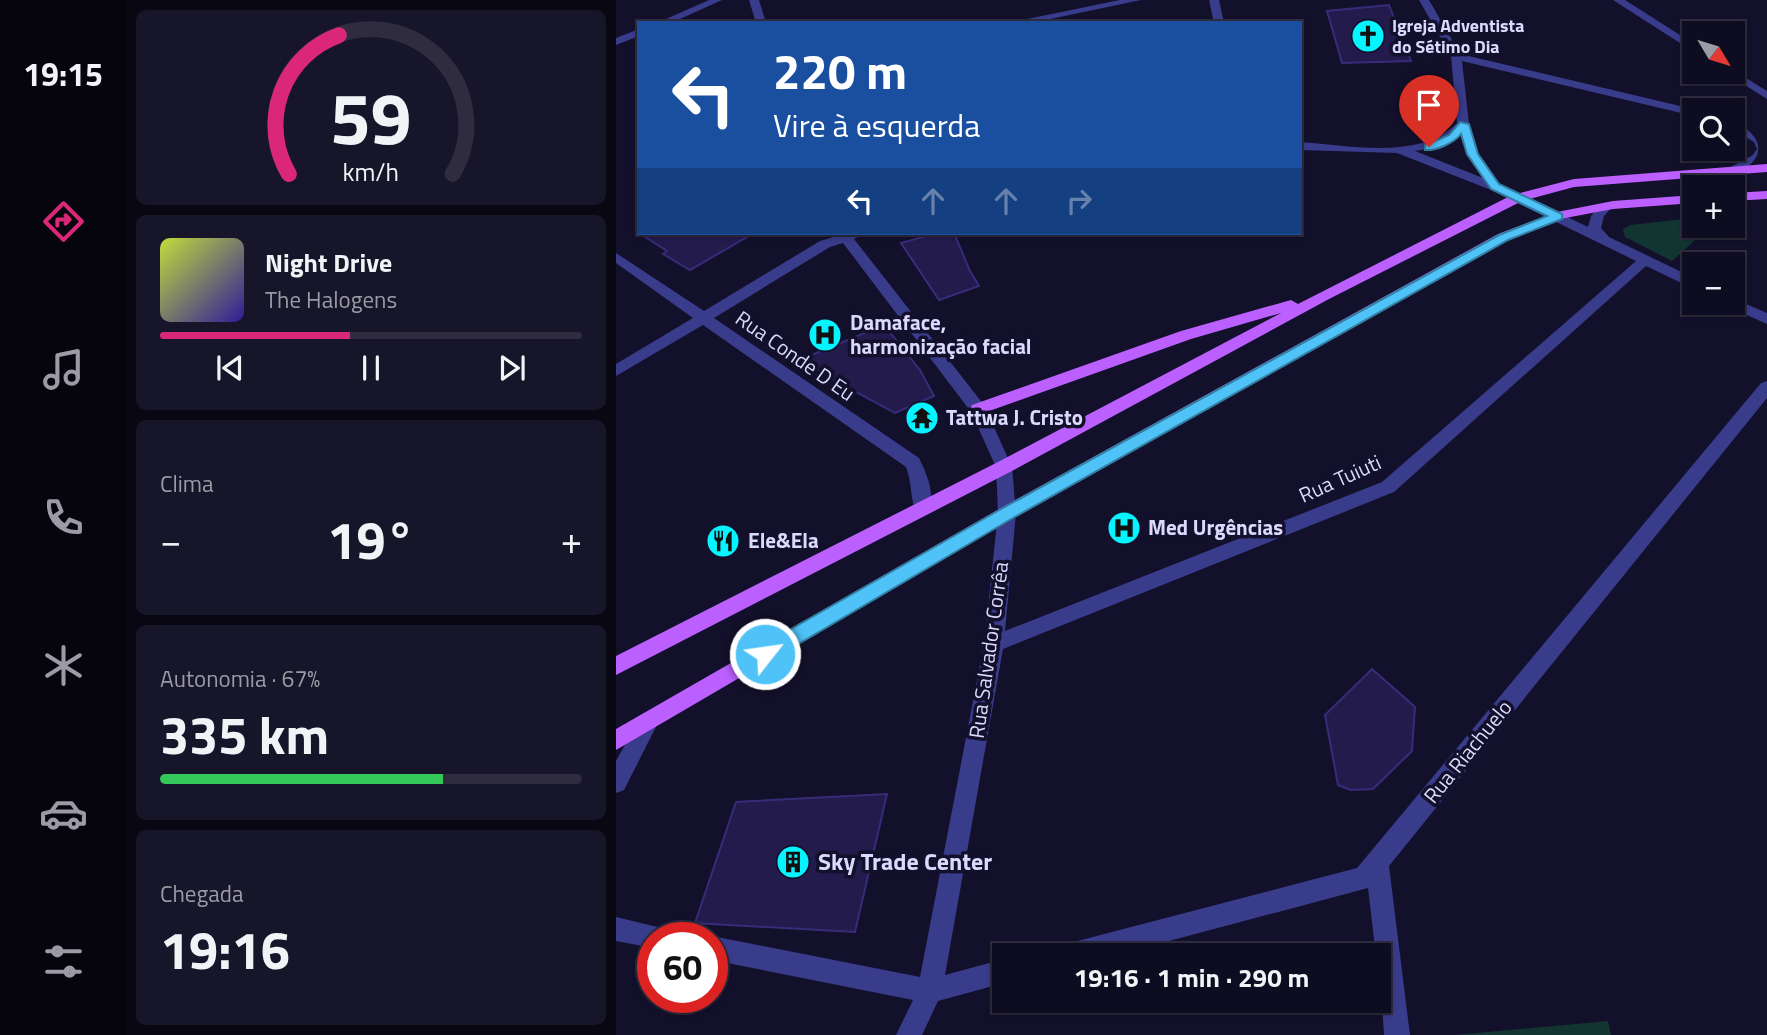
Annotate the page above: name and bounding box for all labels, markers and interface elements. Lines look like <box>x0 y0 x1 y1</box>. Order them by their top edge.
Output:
place label: Igreja Adventista do Sétimo Dia <box>1392 12 1524 60</box>
church icon: Igreja Adventista do Sétimo Dia <box>1349 17 1387 55</box>
north arrow <box>1682 21 1745 84</box>
map controls <box>1682 21 1745 315</box>
text: 220 m <box>773 33 907 108</box>
icon: left <box>658 49 749 140</box>
text: 19:15 <box>23 50 103 98</box>
text: 59 <box>330 62 412 172</box>
pin <box>1399 75 1459 147</box>
icon: arrive <box>1410 86 1448 124</box>
button: search <box>1682 98 1745 161</box>
text: Vire à esquerda <box>773 101 980 149</box>
text: km/h <box>343 152 399 190</box>
button: + <box>1682 175 1745 238</box>
icon: left <box>841 182 879 220</box>
icon: ahead <box>914 182 952 220</box>
icon: ahead <box>987 182 1025 220</box>
icon: right <box>1060 182 1098 220</box>
icon: directions <box>39 197 88 246</box>
text: Night Drive <box>265 243 392 282</box>
button: − <box>1682 252 1745 315</box>
text: The Halogens <box>265 282 397 317</box>
street label: Rua Conde D Eu <box>729 302 862 408</box>
place label: Damaface, harmonização facial <box>850 306 1032 362</box>
hospital icon: Damaface, harmonização facial <box>806 316 844 354</box>
icon: music <box>39 345 88 394</box>
icon: previous <box>211 349 249 387</box>
icon: pause <box>352 349 390 387</box>
icon: next <box>493 349 531 387</box>
temple icon: Tattwa J. Cristo <box>903 399 941 437</box>
place label: Tattwa J. Cristo <box>946 401 1083 433</box>
street label: Rua Tuiuti <box>1293 446 1386 510</box>
text: Clima <box>160 466 214 501</box>
icon: phone <box>39 493 88 542</box>
text: 19° <box>327 500 415 579</box>
hospital icon: Med Urgências <box>1105 509 1143 547</box>
text: − <box>160 511 181 569</box>
text: + <box>561 511 582 569</box>
place label: Med Urgências <box>1148 511 1283 543</box>
restaurant icon: Ele&Ela <box>704 522 742 560</box>
place label: Ele&Ela <box>748 524 819 556</box>
street label: Rua Salvador Corrêa <box>960 559 1016 740</box>
position arrow <box>728 617 802 691</box>
icon: climate <box>39 641 88 690</box>
text: Autonomia · 67% <box>160 661 320 696</box>
street label: Rua Riachuelo <box>1415 693 1519 810</box>
text: 335 km <box>160 695 329 774</box>
icon: car <box>39 789 88 838</box>
building icon: Sky Trade Center <box>774 843 812 881</box>
place label: Sky Trade Center <box>818 843 992 879</box>
text: Chegada <box>160 876 244 911</box>
text: 19:16 <box>160 910 290 989</box>
speed limit sign: 60 <box>637 922 728 1013</box>
icon: filters <box>39 937 88 986</box>
text: 19:16 · 1 min · 290 m <box>1074 958 1309 997</box>

